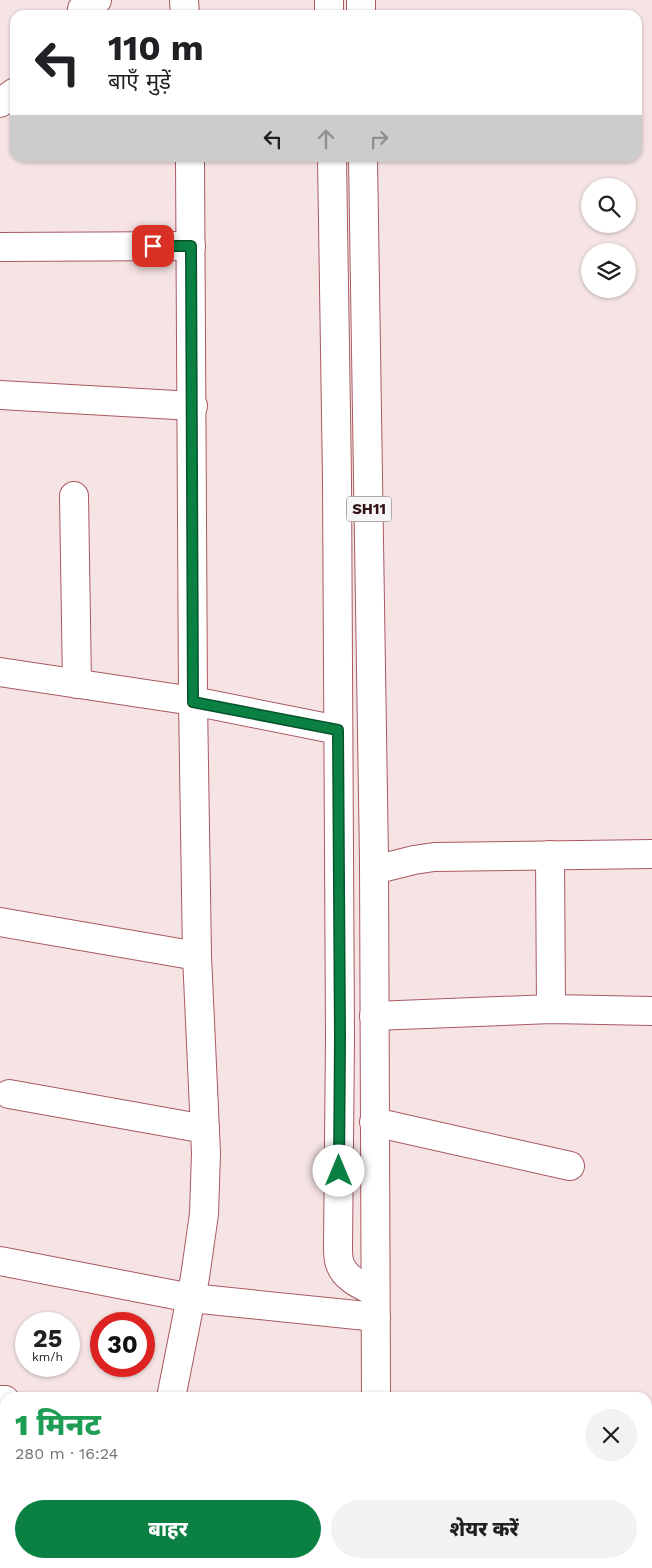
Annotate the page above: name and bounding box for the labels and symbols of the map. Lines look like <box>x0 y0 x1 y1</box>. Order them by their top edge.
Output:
pin <box>132 225 174 267</box>
road number: SH11 <box>346 496 392 522</box>
position arrow <box>312 1144 364 1196</box>
speed limit sign: 30 <box>90 1312 155 1377</box>

